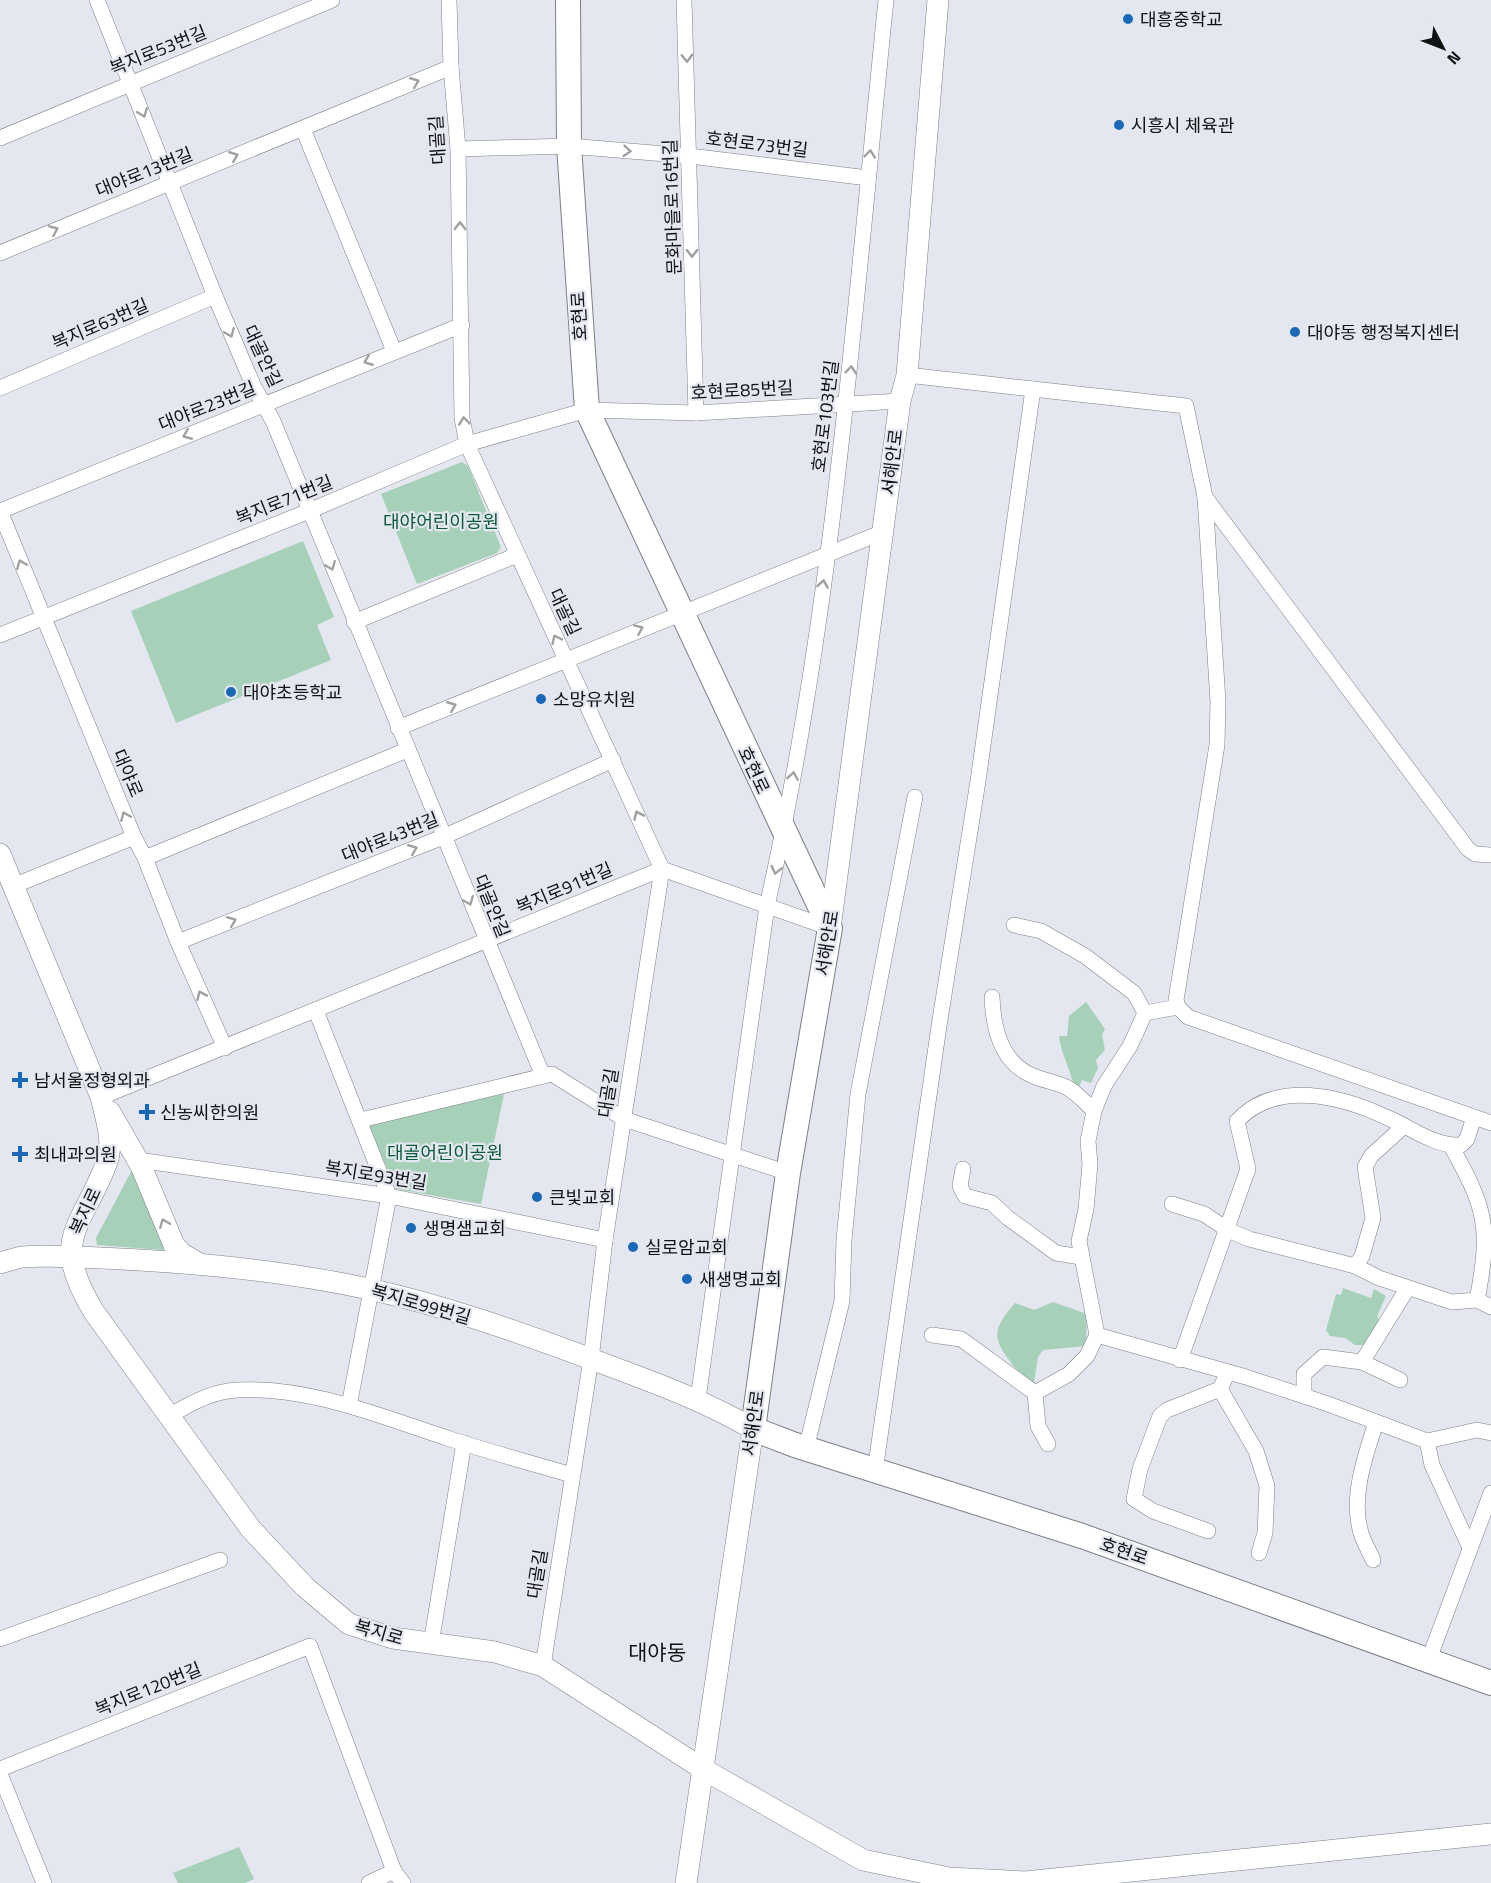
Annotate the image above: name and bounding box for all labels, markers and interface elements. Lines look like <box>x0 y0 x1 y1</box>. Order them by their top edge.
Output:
place label: 대흥중학교 <box>1140 6 1223 33</box>
marker: 대흥중학교 <box>1121 12 1135 26</box>
street label: 복지로53번길 <box>105 18 211 82</box>
north arrow <box>1413 18 1473 78</box>
text: N <box>1442 46 1467 70</box>
one-way arrow <box>680 54 693 63</box>
one-way arrow <box>408 77 419 89</box>
one-way arrow <box>135 107 148 118</box>
place label: 시흥시 체육관 <box>1131 112 1235 139</box>
street label: 대골길 <box>422 114 452 166</box>
marker: 시흥시 체육관 <box>1112 118 1126 132</box>
street label: 호현로73번길 <box>704 124 810 164</box>
street label: 문화마을로16번길 <box>656 139 688 275</box>
street label: 대야로13번길 <box>91 140 197 204</box>
one-way arrow <box>623 144 632 157</box>
one-way arrow <box>863 150 876 159</box>
one-way arrow <box>228 151 239 163</box>
one-way arrow <box>454 222 466 231</box>
one-way arrow <box>48 225 59 237</box>
one-way arrow <box>686 249 699 258</box>
street label: 호현로 <box>564 290 594 342</box>
street label: 복지로63번길 <box>47 291 153 357</box>
place label: 대야동 행정복지센터 <box>1307 319 1460 346</box>
street label: 대골안길 <box>237 320 289 392</box>
marker: 대야동 행정복지센터 <box>1288 325 1302 339</box>
one-way arrow <box>223 327 235 338</box>
one-way arrow <box>363 354 374 366</box>
street label: 호현로103번길 <box>805 358 845 474</box>
one-way arrow <box>844 365 857 374</box>
street label: 대야로23번길 <box>154 374 260 438</box>
street label: 호현로85번길 <box>690 374 794 406</box>
one-way arrow <box>458 417 470 426</box>
street label: 서해안로 <box>875 427 909 497</box>
one-way arrow <box>183 428 194 440</box>
street label: 복지로71번길 <box>231 468 337 532</box>
park label: 대야어린이공원 <box>383 508 499 535</box>
one-way arrow <box>324 559 336 570</box>
one-way arrow <box>16 560 28 571</box>
one-way arrow <box>816 579 829 589</box>
street label: 대골길 <box>542 584 588 640</box>
one-way arrow <box>633 624 644 636</box>
one-way arrow <box>551 634 563 645</box>
place label: 대야초등학교 <box>243 679 342 706</box>
marker: 대야초등학교 <box>224 685 238 699</box>
place label: 소망유치원 <box>553 686 636 713</box>
marker: 소망유치원 <box>534 692 548 706</box>
one-way arrow <box>446 701 457 713</box>
street label: 호현로 <box>731 742 777 798</box>
street label: 대야로 <box>106 745 150 801</box>
one-way arrow <box>786 772 798 781</box>
street label: 대야로43번길 <box>337 805 443 869</box>
one-way arrow <box>120 811 132 822</box>
one-way arrow <box>633 811 645 822</box>
one-way arrow <box>408 843 418 856</box>
street label: 복지로91번길 <box>511 855 617 921</box>
one-way arrow <box>770 865 783 875</box>
street label: 대골안길 <box>467 870 517 942</box>
one-way arrow <box>462 895 474 906</box>
street label: 서해안로 <box>808 908 846 978</box>
one-way arrow <box>226 915 237 928</box>
one-way arrow <box>196 990 208 1001</box>
street label: 대골길 <box>591 1066 625 1120</box>
place label: 남서울정형외과 <box>34 1067 150 1094</box>
marker: 남서울정형외과 <box>11 1071 29 1089</box>
place label: 신농씨한의원 <box>160 1099 259 1126</box>
marker: 신농씨한의원 <box>138 1103 156 1121</box>
park label: 대골어린이공원 <box>387 1139 503 1166</box>
place label: 최내과의원 <box>34 1141 117 1168</box>
marker: 최내과의원 <box>11 1145 29 1163</box>
street label: 복지로93번길 <box>323 1154 429 1196</box>
street label: 복지로 <box>62 1183 108 1239</box>
place label: 큰빛교회 <box>549 1184 615 1211</box>
marker: 큰빛교회 <box>530 1190 544 1204</box>
place label: 생명샘교회 <box>423 1215 506 1242</box>
one-way arrow <box>159 1218 171 1229</box>
marker: 생명샘교회 <box>404 1221 418 1235</box>
place label: 실로암교회 <box>645 1234 728 1261</box>
marker: 실로암교회 <box>626 1240 640 1254</box>
place label: 새생명교회 <box>699 1266 782 1293</box>
marker: 새생명교회 <box>680 1272 694 1286</box>
street label: 복지로99번길 <box>368 1277 474 1331</box>
street label: 서해안로 <box>735 1388 771 1458</box>
street label: 호현로 <box>1096 1530 1152 1572</box>
street label: 대골길 <box>520 1547 554 1601</box>
street label: 복지로 <box>351 1612 407 1652</box>
district label: 대야동 <box>628 1636 686 1668</box>
street label: 복지로120번길 <box>91 1655 205 1723</box>

